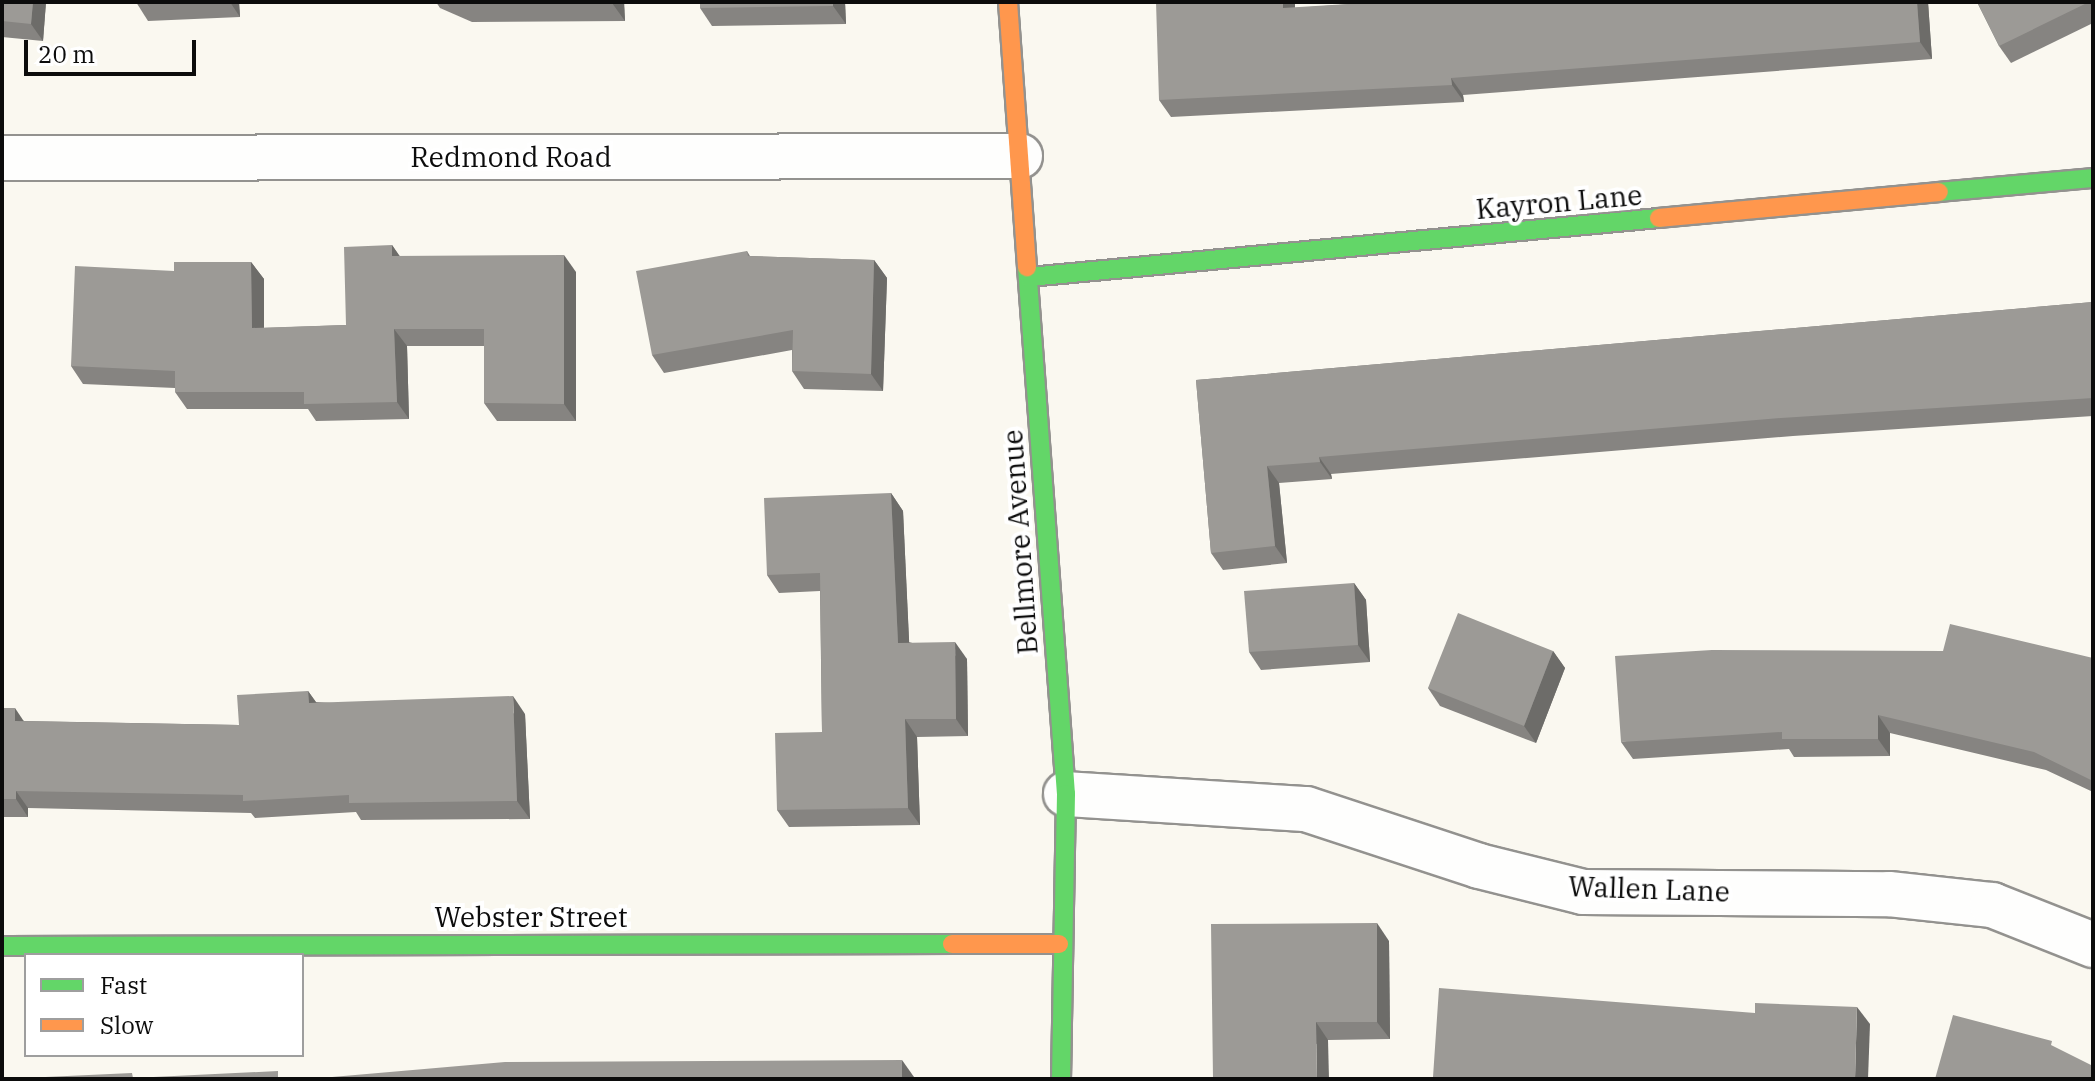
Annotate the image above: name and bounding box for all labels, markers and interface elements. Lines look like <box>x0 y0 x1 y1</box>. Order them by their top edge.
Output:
scale bar <box>28 24 200 74</box>
text: 20 m <box>38 38 95 70</box>
street label: Redmond Road <box>410 140 612 174</box>
street label: Kayron Lane <box>1474 178 1644 226</box>
street label: Bellmore Avenue <box>995 428 1045 656</box>
street label: Wallen Lane <box>1568 869 1730 909</box>
street label: Webster Street <box>434 900 628 934</box>
legend <box>24 953 304 1057</box>
text: Fast <box>100 969 147 1001</box>
text: Slow <box>100 1009 153 1041</box>

